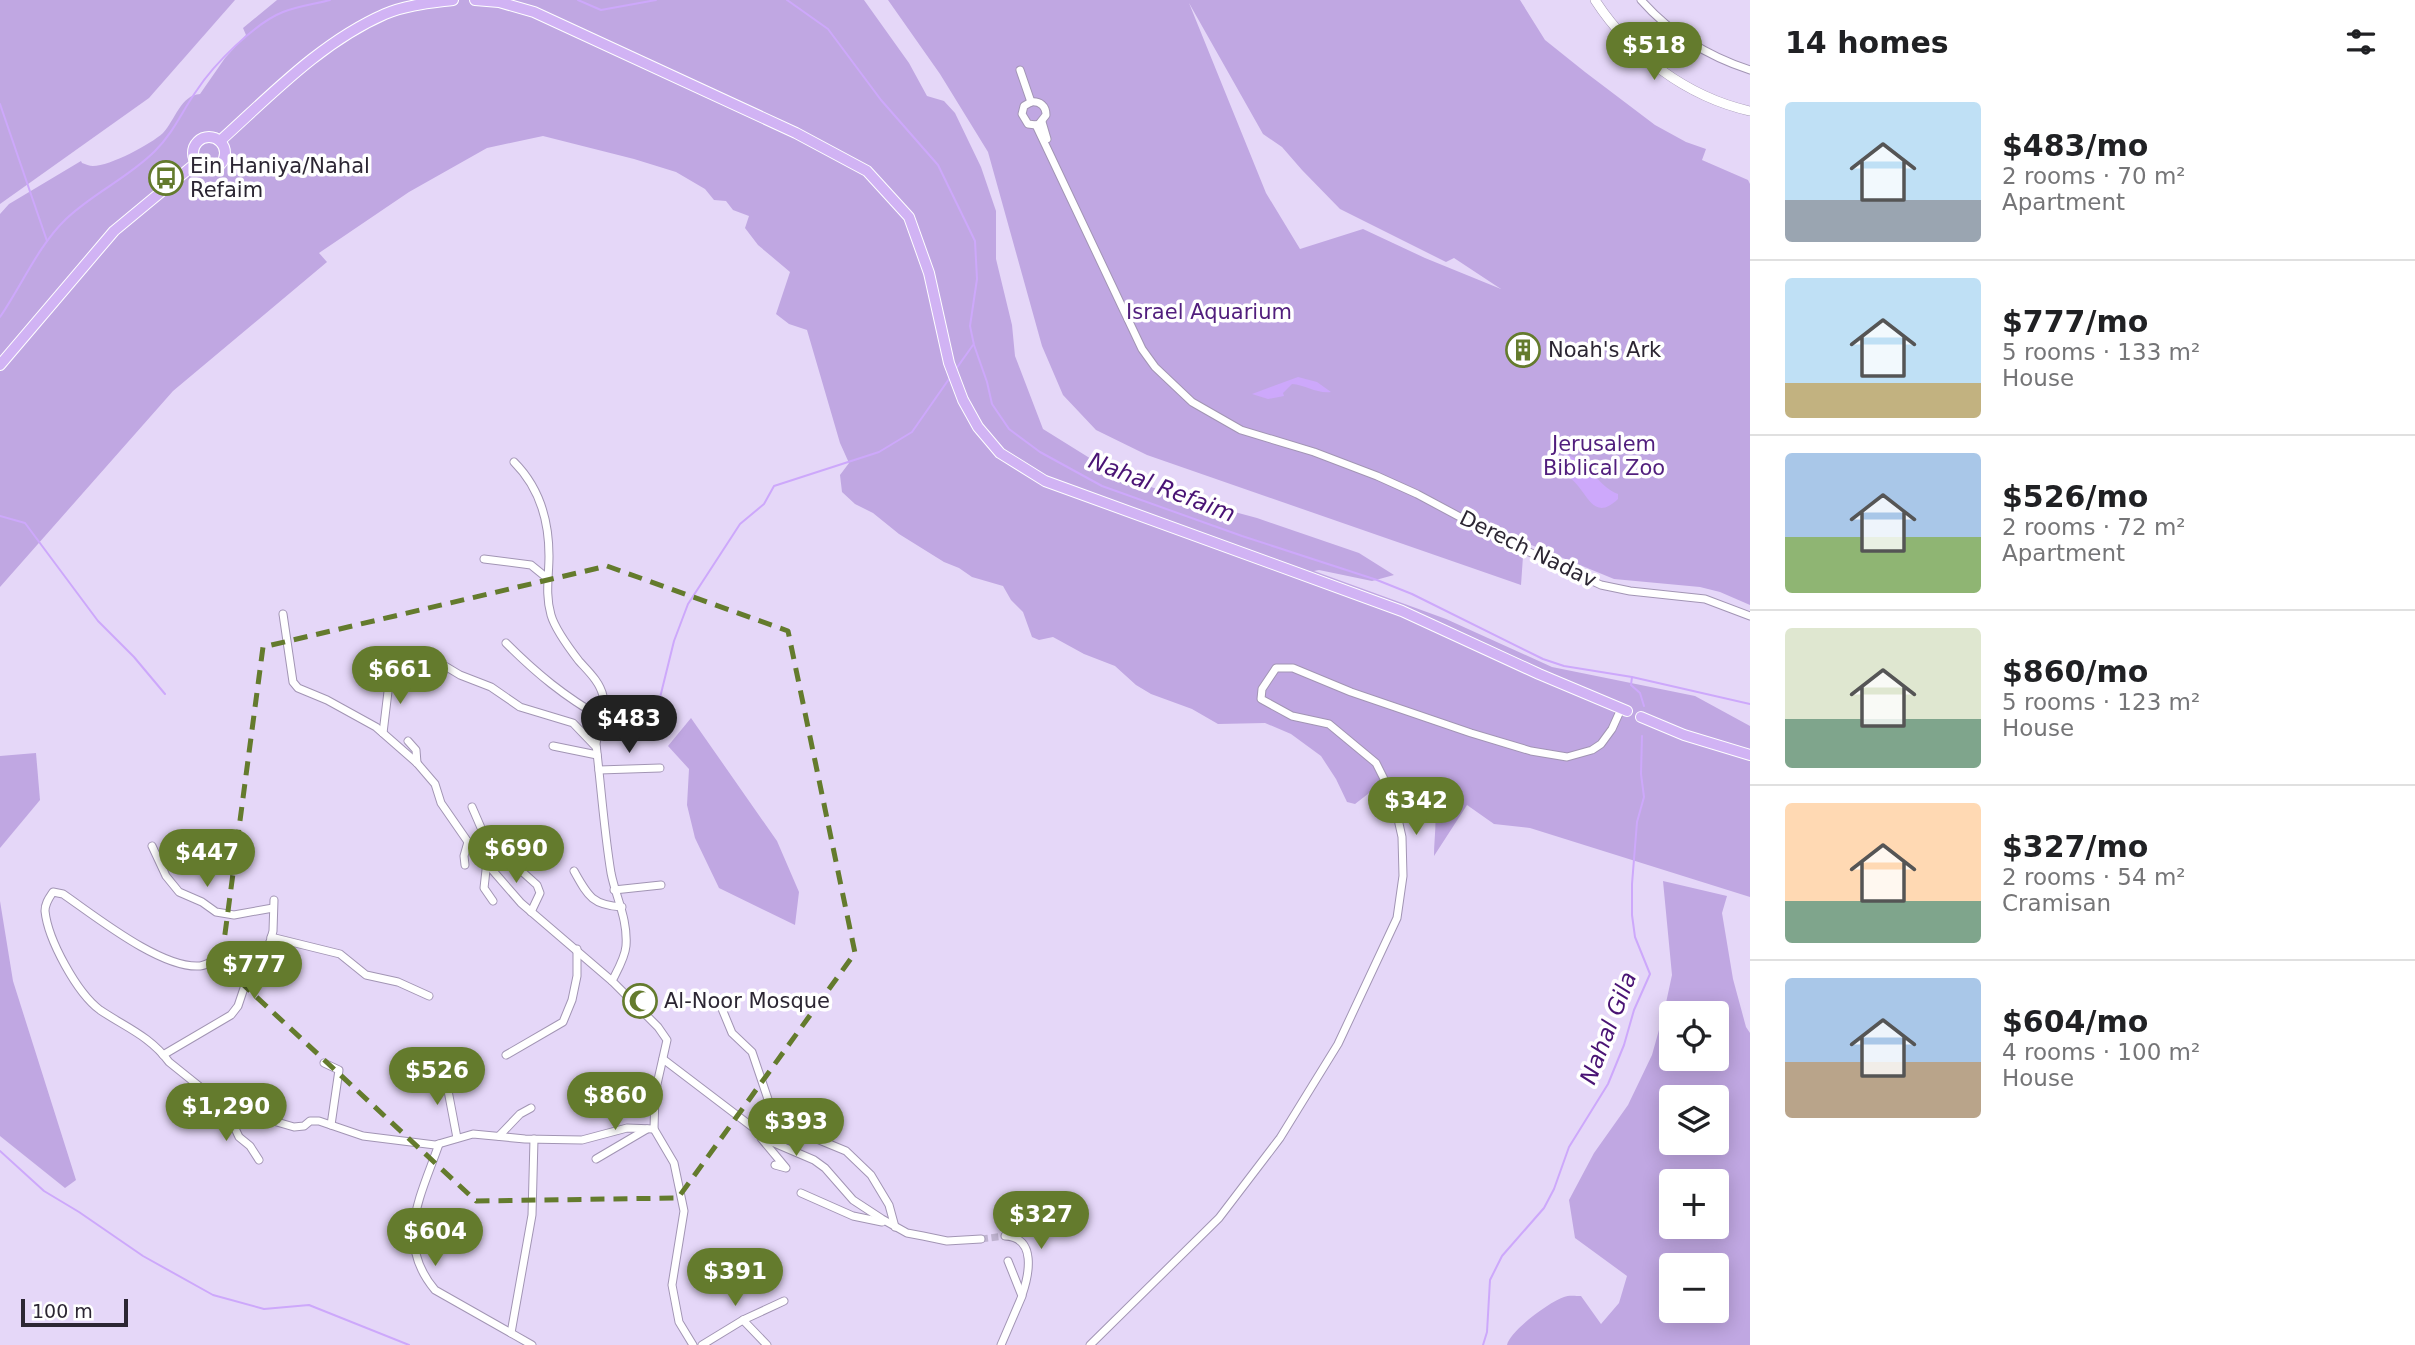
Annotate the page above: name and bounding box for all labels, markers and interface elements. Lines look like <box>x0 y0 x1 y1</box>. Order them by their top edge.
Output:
pin: $518 <box>1613 22 1695 82</box>
icon: filters <box>2342 23 2380 61</box>
text: 14 homes <box>1785 25 1949 60</box>
text: $518 <box>1622 32 1686 58</box>
text: $483/mo <box>2002 128 2148 163</box>
icon: home <box>1841 130 1925 214</box>
place label: Ein Haniya/Nahal Refaim <box>190 154 370 202</box>
bus stop icon: Ein Haniya/Nahal Refaim <box>147 159 185 197</box>
text: 2 rooms · 70 m² <box>2002 163 2186 189</box>
text: Apartment <box>2002 189 2125 215</box>
park label: Israel Aquarium <box>1126 300 1292 324</box>
text: $777/mo <box>2002 304 2148 339</box>
icon: home <box>1841 306 1925 390</box>
building icon: Noah's Ark <box>1504 331 1542 369</box>
place label: Noah's Ark <box>1548 338 1662 362</box>
text: 5 rooms · 133 m² <box>2002 339 2200 365</box>
text: House <box>2002 365 2074 391</box>
park label: Jerusalem Biblical Zoo <box>1543 432 1665 480</box>
water label: Nahal Refaim <box>1085 447 1239 527</box>
text: $526/mo <box>2002 479 2148 514</box>
icon: home <box>1841 481 1925 565</box>
street label: Derech Nadav <box>1456 506 1600 592</box>
text: 2 rooms · 72 m² <box>2002 514 2186 540</box>
text: Apartment <box>2002 540 2125 566</box>
pin: $661 <box>359 646 441 706</box>
text: $860/mo <box>2002 654 2148 689</box>
text: $661 <box>368 656 432 682</box>
icon: home <box>1841 656 1925 740</box>
text: 5 rooms · 123 m² <box>2002 689 2200 715</box>
pin: $483 <box>588 696 670 755</box>
text: $483 <box>597 705 661 731</box>
text: House <box>2002 715 2074 741</box>
pin: $342 <box>1375 778 1457 837</box>
text: $342 <box>1384 787 1448 813</box>
pin: $690 <box>475 826 557 885</box>
text: $327/mo <box>2002 829 2148 864</box>
pin: $447 <box>166 830 248 889</box>
icon: home <box>1841 831 1925 915</box>
text: $690 <box>484 835 548 861</box>
text: $447 <box>175 839 239 865</box>
text: 2 rooms · 54 m² <box>2002 864 2186 890</box>
text: Cramisan <box>2002 890 2111 916</box>
pin: $777 <box>213 942 295 1001</box>
text: $777 <box>222 951 286 977</box>
water label: Nahal Gila <box>1575 968 1641 1088</box>
mosque icon: Al-Noor Mosque <box>621 982 659 1020</box>
place label: Al-Noor Mosque <box>664 989 830 1013</box>
map controls <box>1659 1001 1729 1323</box>
button: locate <box>1659 1001 1729 1071</box>
text: $604/mo <box>2002 1004 2148 1039</box>
icon: home <box>1841 1006 1925 1090</box>
text: 4 rooms · 100 m² <box>2002 1039 2200 1065</box>
pin: $526 <box>396 1048 478 1107</box>
text: $526 <box>405 1057 469 1083</box>
text: House <box>2002 1065 2074 1091</box>
pin: $860 <box>574 1072 656 1132</box>
text: $860 <box>583 1082 647 1108</box>
pin: $1,290 <box>169 1084 283 1143</box>
button: layers <box>1659 1085 1729 1155</box>
text: $1,290 <box>182 1093 270 1119</box>
pin: $393 <box>755 1098 837 1158</box>
text: $393 <box>764 1108 828 1134</box>
button: + <box>1659 1169 1729 1239</box>
pin: $327 <box>1000 1192 1082 1251</box>
text: $327 <box>1009 1201 1073 1227</box>
pin: $604 <box>394 1208 476 1268</box>
text: $604 <box>403 1218 467 1244</box>
pin: $391 <box>694 1248 776 1308</box>
button: − <box>1659 1253 1729 1323</box>
text: $391 <box>703 1258 767 1284</box>
scale bar <box>21 1296 128 1328</box>
text: 100 m <box>32 1300 93 1322</box>

